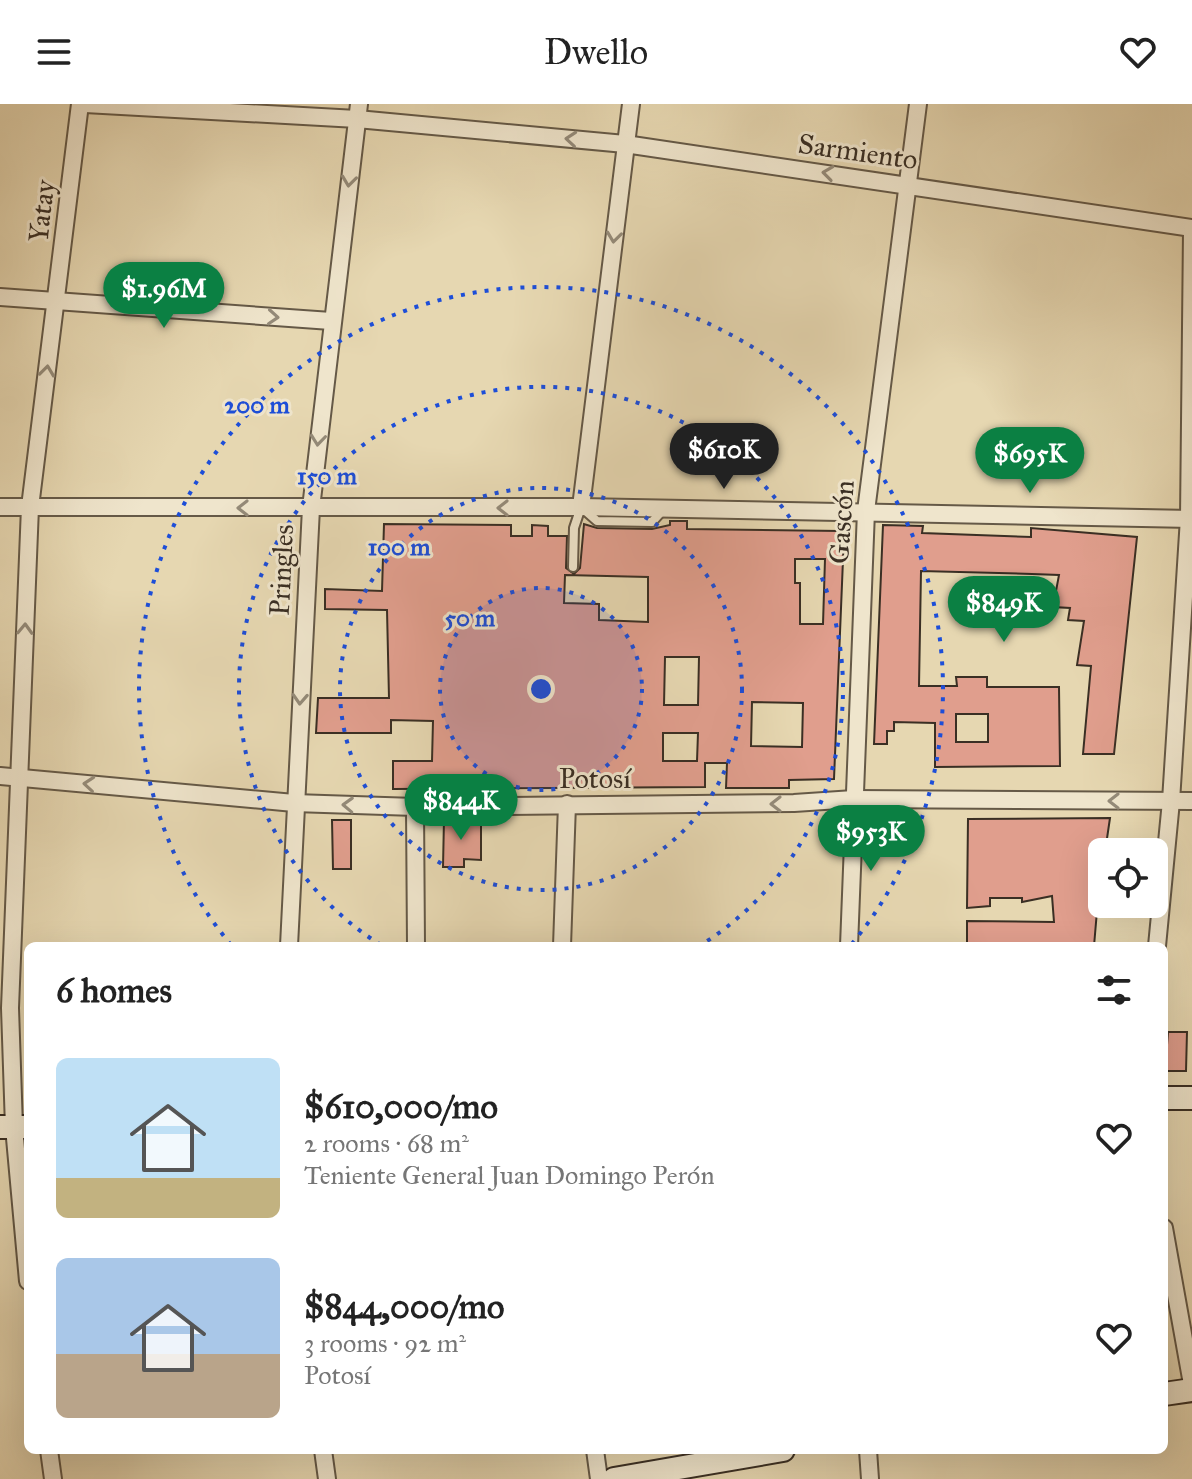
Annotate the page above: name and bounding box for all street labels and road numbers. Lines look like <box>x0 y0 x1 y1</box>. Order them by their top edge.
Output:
street label: Sarmiento <box>796 126 920 177</box>
street label: Yatay <box>20 177 63 244</box>
street label: Gascón <box>821 479 862 565</box>
street label: Pringles <box>262 523 301 617</box>
street label: Potosí <box>559 761 632 796</box>

